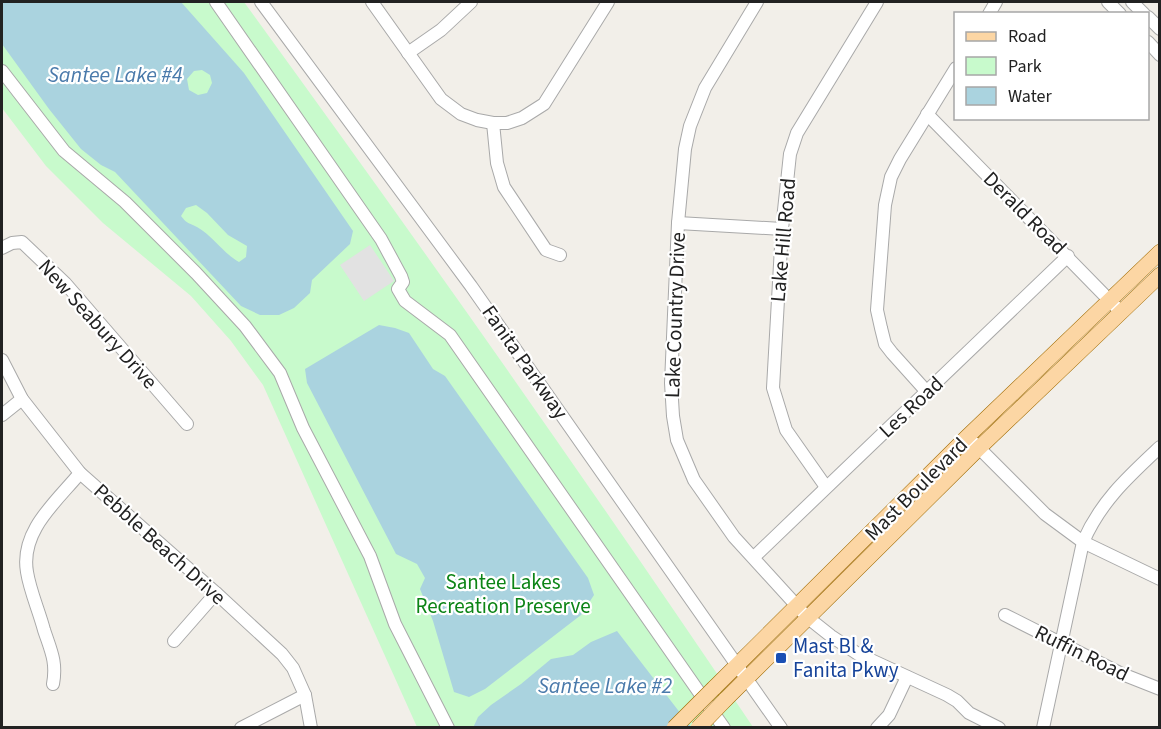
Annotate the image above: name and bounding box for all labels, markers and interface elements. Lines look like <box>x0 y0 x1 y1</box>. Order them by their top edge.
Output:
legend <box>954 12 1149 120</box>
text: Road <box>1008 24 1047 49</box>
text: Park <box>1008 54 1042 79</box>
water label: Santee Lake #4 <box>48 59 183 91</box>
text: Water <box>1008 84 1052 109</box>
street label: Derald Road <box>977 165 1073 261</box>
street label: Lake Hill Road <box>763 177 803 303</box>
street label: Lake Country Drive <box>657 231 693 399</box>
street label: New Seabury Drive <box>31 252 165 396</box>
street label: Fanita Parkway <box>475 299 576 425</box>
street label: Les Road <box>872 369 950 445</box>
street label: Mast Boulevard <box>858 431 974 547</box>
street label: Pebble Beach Drive <box>87 476 233 612</box>
park label: Santee Lakes Recreation Preserve <box>415 567 591 621</box>
street label: Ruffin Road <box>1030 617 1134 689</box>
place label: Mast Bl & Fanita Pkwy <box>793 631 899 685</box>
marker: Mast Bl & Fanita Pkwy <box>774 651 788 665</box>
water label: Santee Lake #2 <box>538 670 672 702</box>

